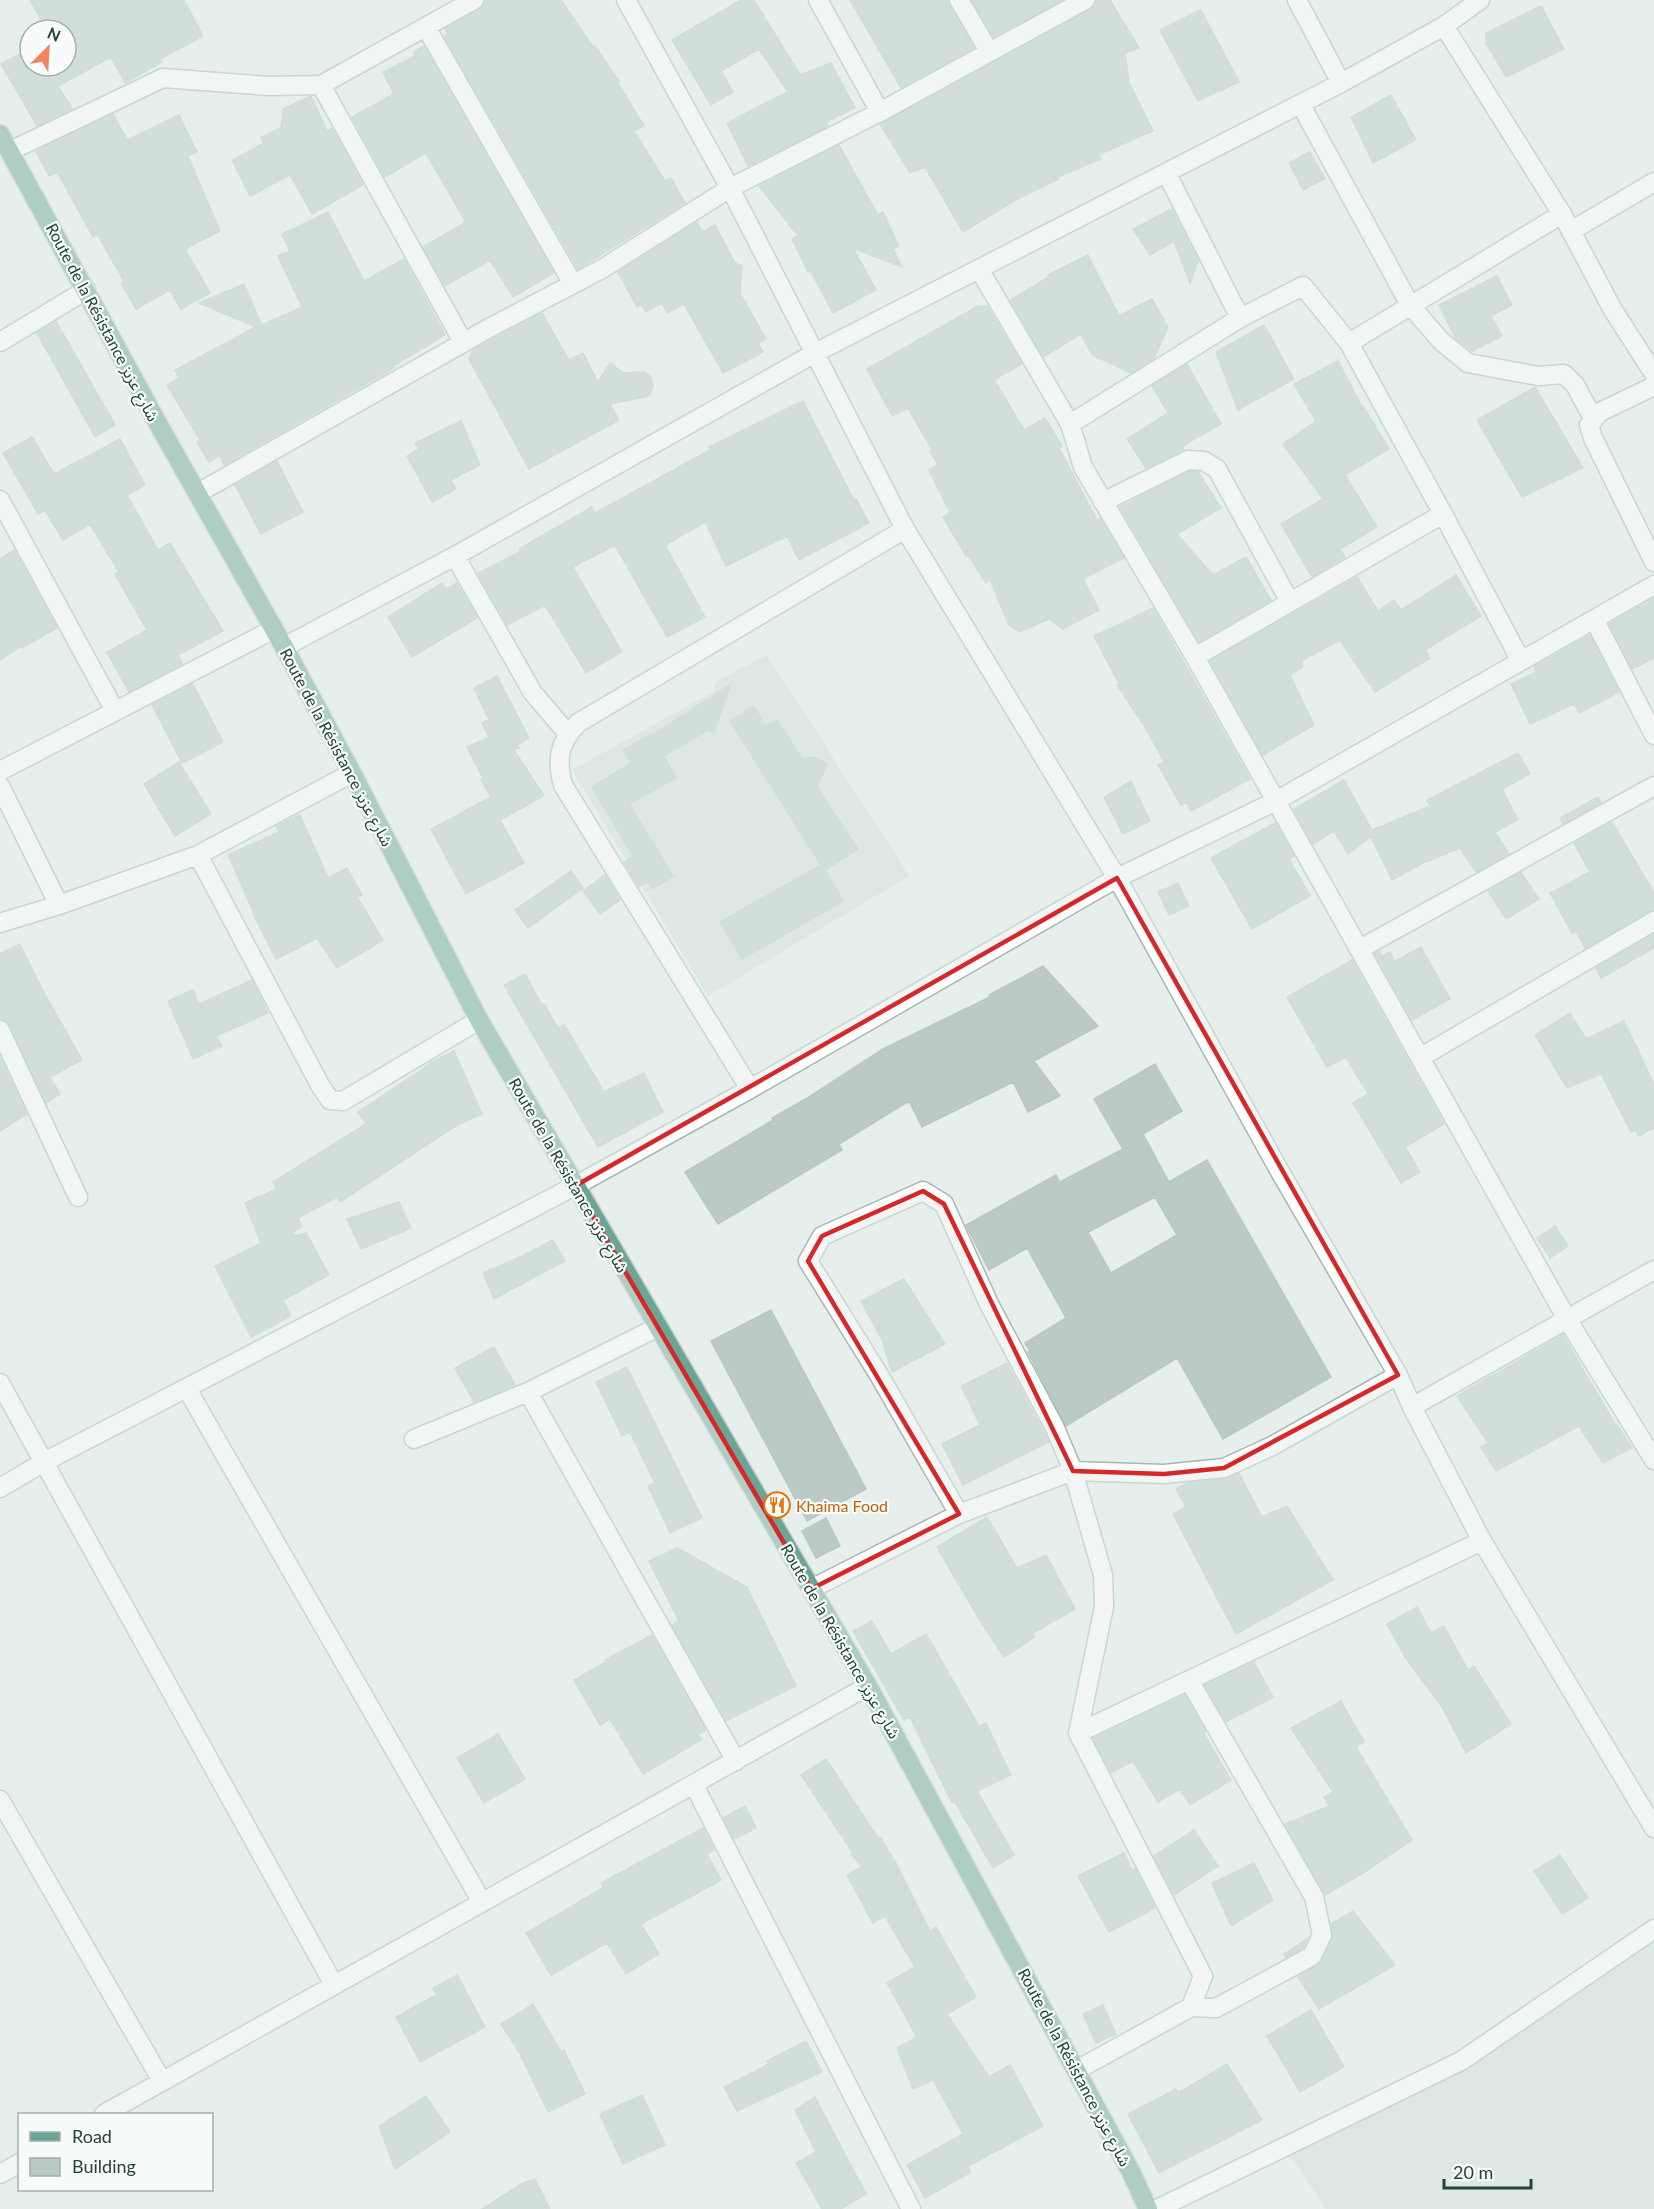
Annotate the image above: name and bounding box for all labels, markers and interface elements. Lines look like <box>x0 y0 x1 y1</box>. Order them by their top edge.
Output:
north arrow <box>18 18 78 78</box>
text: N <box>45 23 64 45</box>
street label: Route de la Résistance شارع عزيز <box>39 220 163 426</box>
street label: Route de la Résistance شارع عزيز <box>273 645 397 851</box>
street label: Route de la Résistance شارع عزيز <box>502 1074 633 1278</box>
restaurant icon: Khaima Food <box>762 1490 792 1520</box>
place label: Khaima Food <box>796 1496 888 1515</box>
street label: Route de la Résistance شارع عزيز <box>774 1540 905 1744</box>
street label: Route de la Résistance شارع عزيز <box>1011 1965 1135 2171</box>
legend <box>18 2113 213 2191</box>
text: Road <box>72 2125 112 2147</box>
scale bar <box>1444 2152 1531 2190</box>
text: Building <box>72 2155 136 2177</box>
text: 20 m <box>1453 2161 1493 2183</box>

